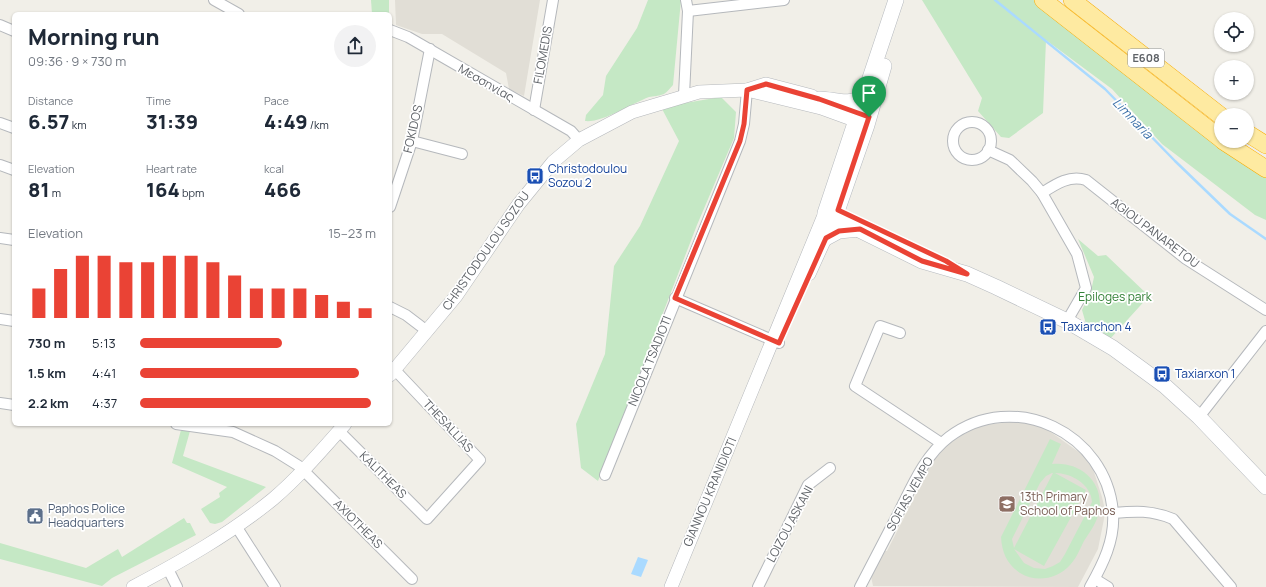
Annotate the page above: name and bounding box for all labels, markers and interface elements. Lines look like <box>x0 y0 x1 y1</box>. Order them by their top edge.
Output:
map controls <box>1214 12 1254 148</box>
button: locate <box>1214 12 1254 52</box>
text: Morning run <box>28 22 159 52</box>
button: share <box>334 25 376 67</box>
street label: FILOMEDIS <box>529 25 556 85</box>
road number: E608 <box>1128 49 1164 67</box>
text: 09:36 · 9 × 730 m <box>28 52 126 70</box>
street label: Μεσσηνίας <box>455 60 518 106</box>
button: + <box>1214 60 1254 100</box>
pin <box>852 76 886 117</box>
icon: arrive <box>858 82 880 104</box>
text: Distance <box>28 93 73 108</box>
text: Time <box>146 93 171 108</box>
text: Pace <box>264 93 289 108</box>
water label: Limnaria <box>1109 94 1158 143</box>
street label: FOKIDOS <box>399 103 426 155</box>
text: 6.57 <box>28 108 70 135</box>
text: 31:39 <box>146 108 198 135</box>
text: 4:49 <box>264 108 308 135</box>
button: − <box>1214 108 1254 148</box>
text: km <box>70 117 86 132</box>
text: /km <box>308 117 329 132</box>
place label: Christodoulou Sozou 2 <box>548 160 627 191</box>
text: Elevation <box>28 161 74 176</box>
text: Heart rate <box>146 161 197 176</box>
text: kcal <box>264 161 284 176</box>
bus stop icon: Christodoulou Sozou 2 <box>525 166 545 186</box>
text: 81 <box>28 176 50 203</box>
text: 164 <box>146 176 180 203</box>
text: 466 <box>264 176 301 203</box>
text: m <box>50 185 61 200</box>
text: bpm <box>180 185 204 200</box>
street label: CHRISTODOULOU SOZOU <box>438 188 533 314</box>
street label: AGIOU PANARETOU <box>1108 194 1203 272</box>
text: Elevation <box>28 224 83 242</box>
text: 15–23 m <box>328 224 376 242</box>
park label: Epiloges park <box>1078 288 1153 305</box>
street label: NICOLA TSADIOTI <box>624 313 675 408</box>
bus stop icon: Taxiarchon 4 <box>1038 317 1058 337</box>
place label: Taxiarchon 4 <box>1061 318 1131 335</box>
text: 730 m <box>28 334 65 352</box>
text: 5:13 <box>92 334 116 352</box>
text: 1.5 km <box>28 364 66 382</box>
text: 4:41 <box>92 364 116 382</box>
bus stop icon: Taxiarxon 1 <box>1152 364 1172 384</box>
place label: Taxiarxon 1 <box>1175 365 1236 382</box>
text: 2.2 km <box>28 394 69 412</box>
text: 4:37 <box>92 394 117 412</box>
street label: THESALLIAS <box>419 395 477 456</box>
street label: GIANNOU KRANIDIOTI <box>679 434 740 549</box>
street label: KALITHEAS <box>356 447 411 502</box>
street label: SOFIAS VEMPO <box>882 453 937 534</box>
street label: LOIZOU ASKANI <box>762 482 817 565</box>
place label: 13th Primary School of Paphos <box>1020 488 1116 519</box>
school or university icon: 13th Primary School of Paphos <box>997 494 1017 514</box>
street label: AXIOTHEAS <box>330 495 387 552</box>
place label: Paphos Police Headquarters <box>48 500 125 531</box>
public building icon: Paphos Police Headquarters <box>25 506 45 526</box>

